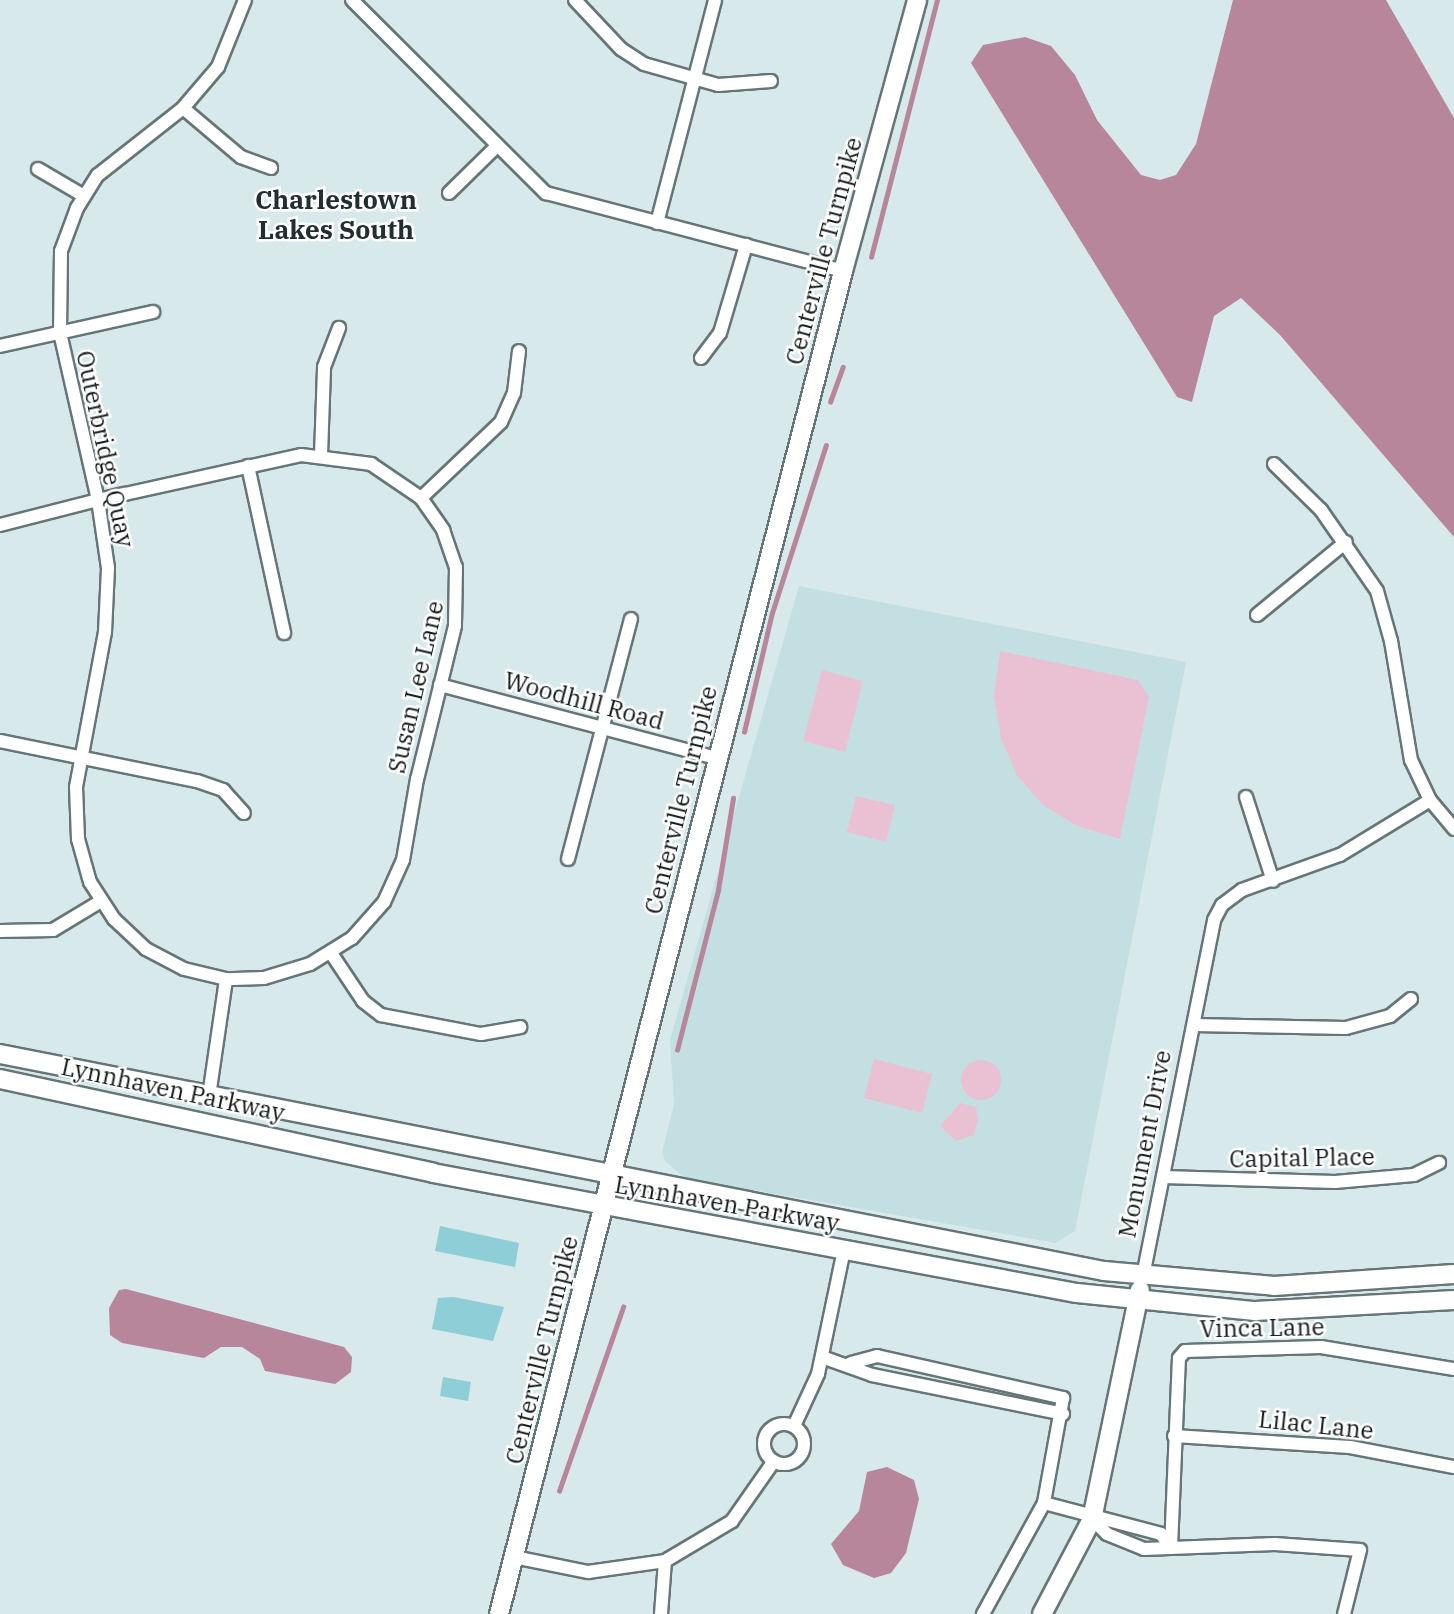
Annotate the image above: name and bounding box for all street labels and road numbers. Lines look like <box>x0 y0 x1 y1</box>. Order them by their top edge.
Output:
street label: Centerville Turnpike <box>780 134 868 368</box>
street label: Outerbridge Quay <box>70 348 140 550</box>
street label: Susan Lee Lane <box>382 598 450 776</box>
street label: Woodhill Road <box>501 666 667 736</box>
street label: Centerville Turnpike <box>639 683 723 917</box>
street label: Monument Drive <box>1113 1048 1177 1240</box>
street label: Lynnhaven Parkway <box>59 1052 287 1128</box>
street label: Capital Place <box>1229 1142 1375 1174</box>
street label: Lynnhaven Parkway <box>612 1170 842 1238</box>
street label: Centerville Turnpike <box>500 1233 584 1467</box>
street label: Vinca Lane <box>1199 1313 1325 1343</box>
street label: Lilac Lane <box>1257 1405 1375 1445</box>

